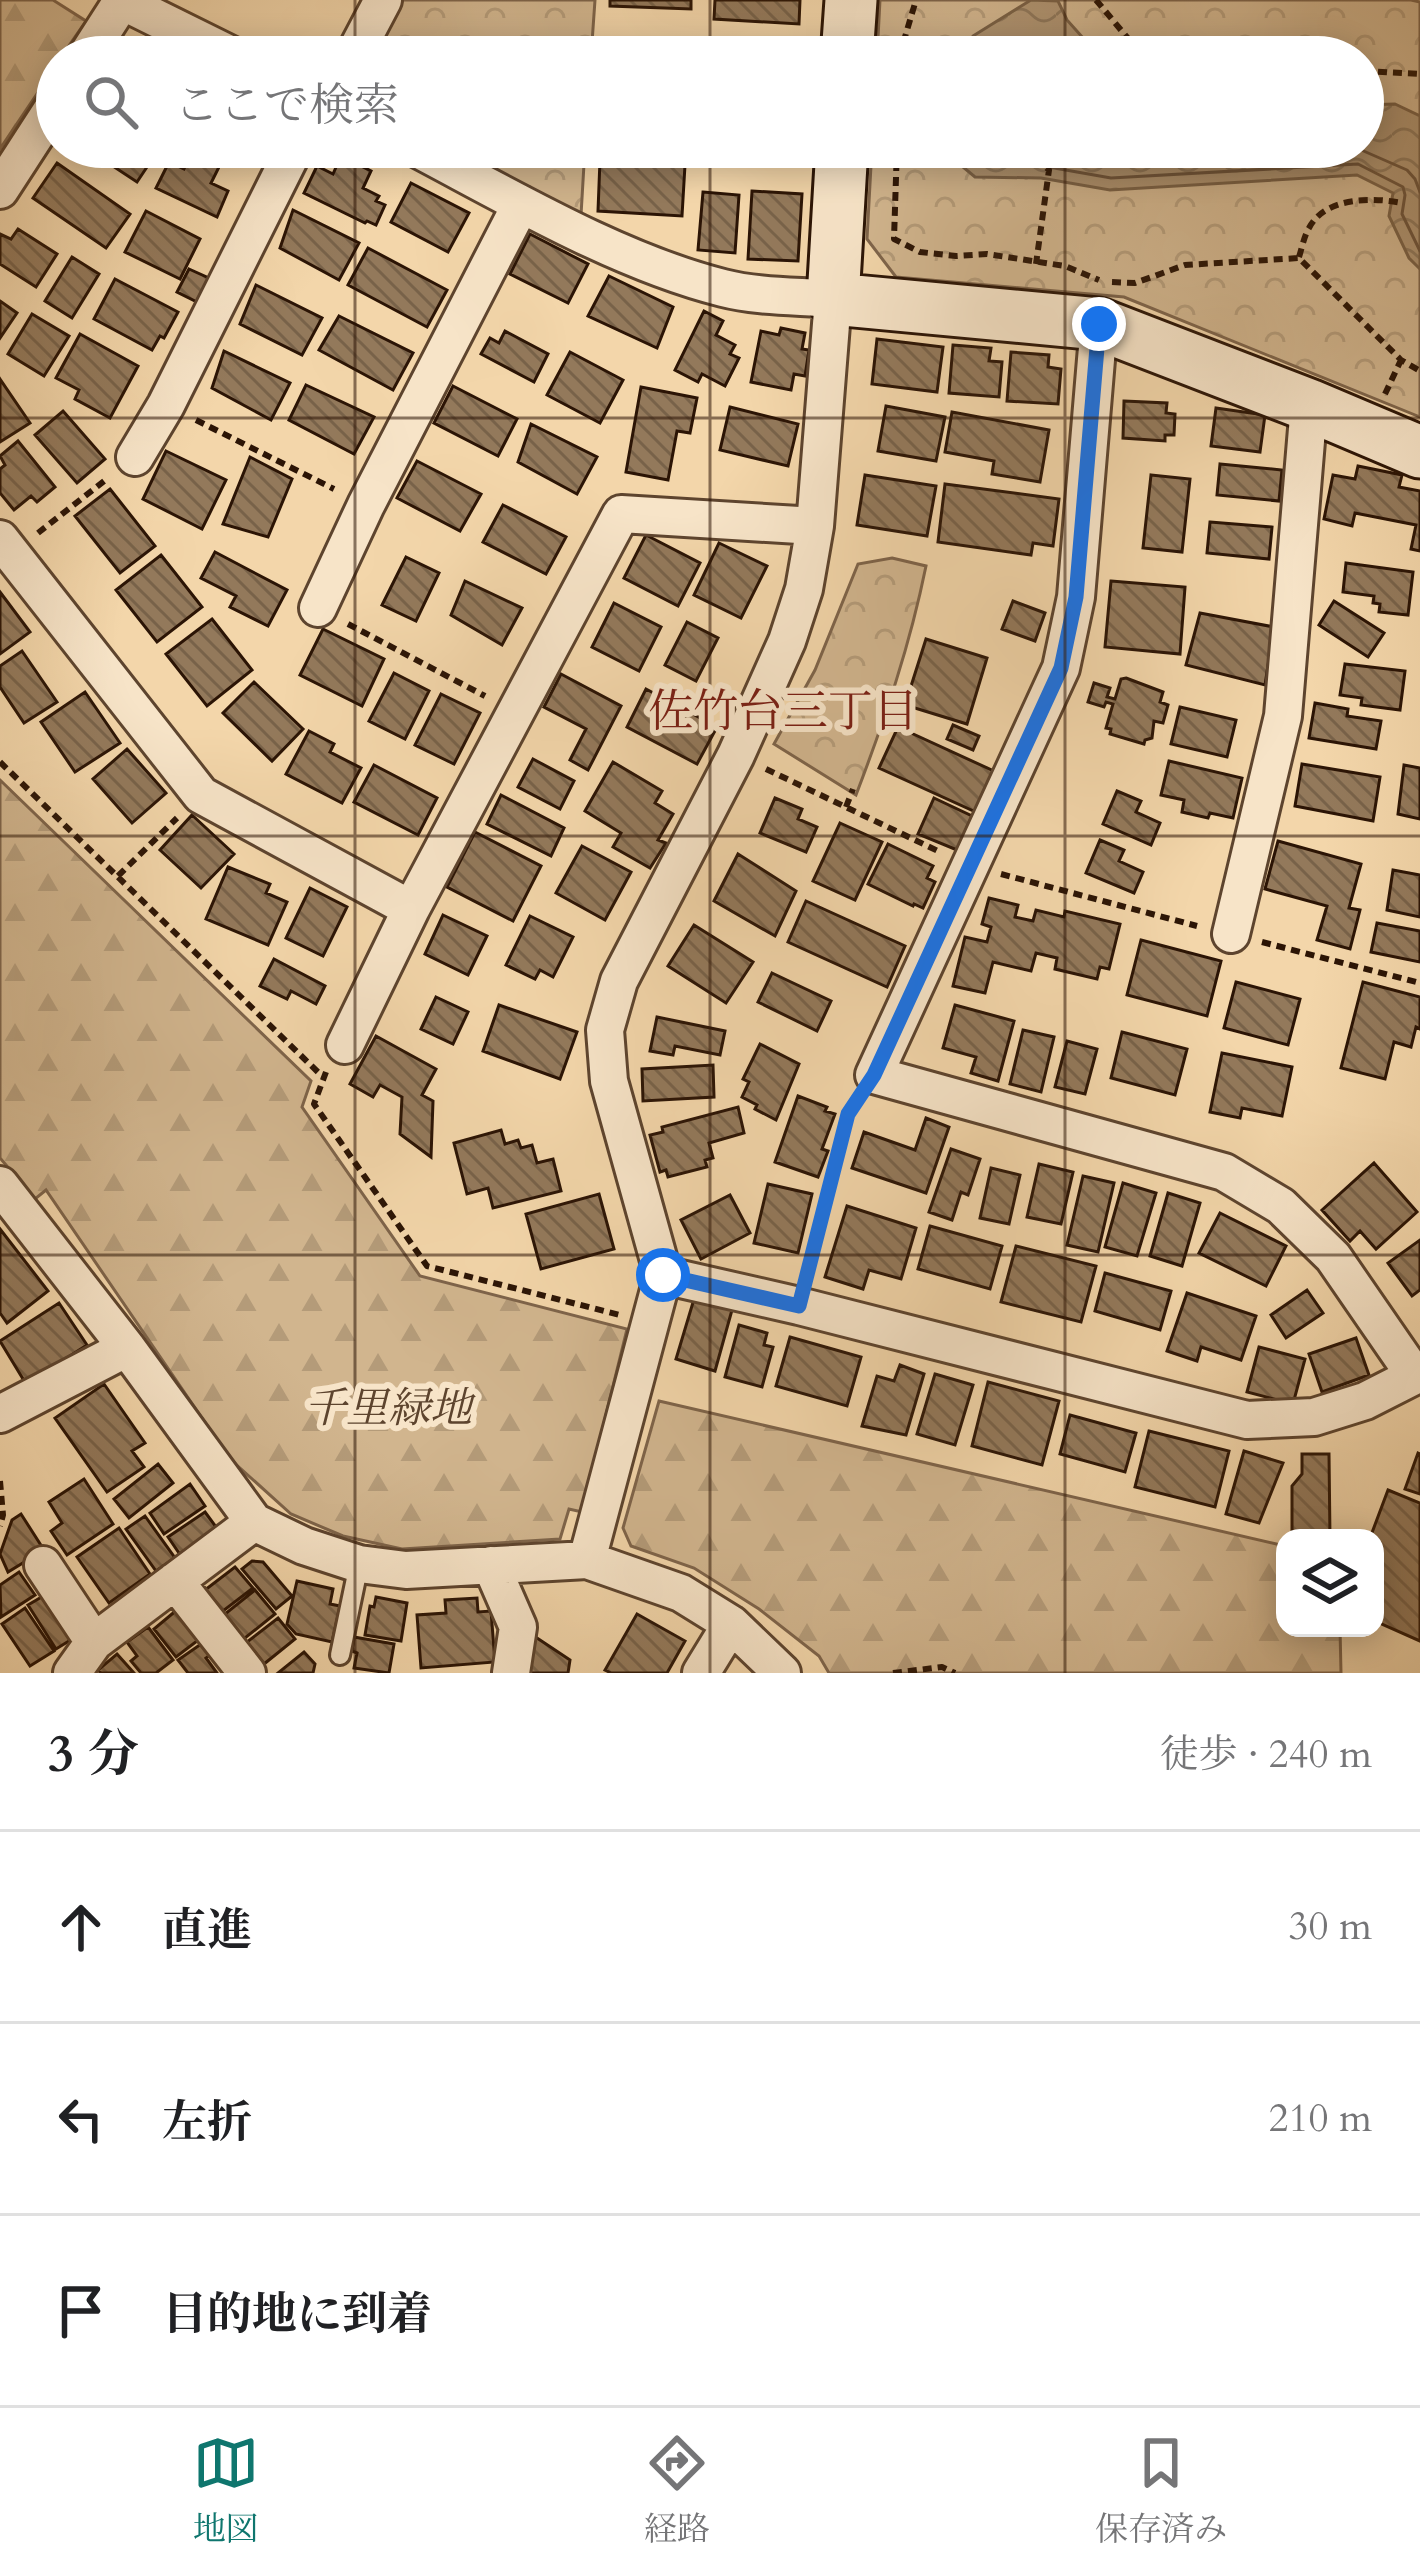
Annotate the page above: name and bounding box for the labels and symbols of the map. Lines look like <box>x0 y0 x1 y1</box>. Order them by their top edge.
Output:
route end <box>1072 297 1126 351</box>
district label: 佐竹台三丁目 <box>648 681 918 742</box>
route start <box>636 1248 690 1302</box>
park label: 千里緑地 <box>304 1380 476 1437</box>

